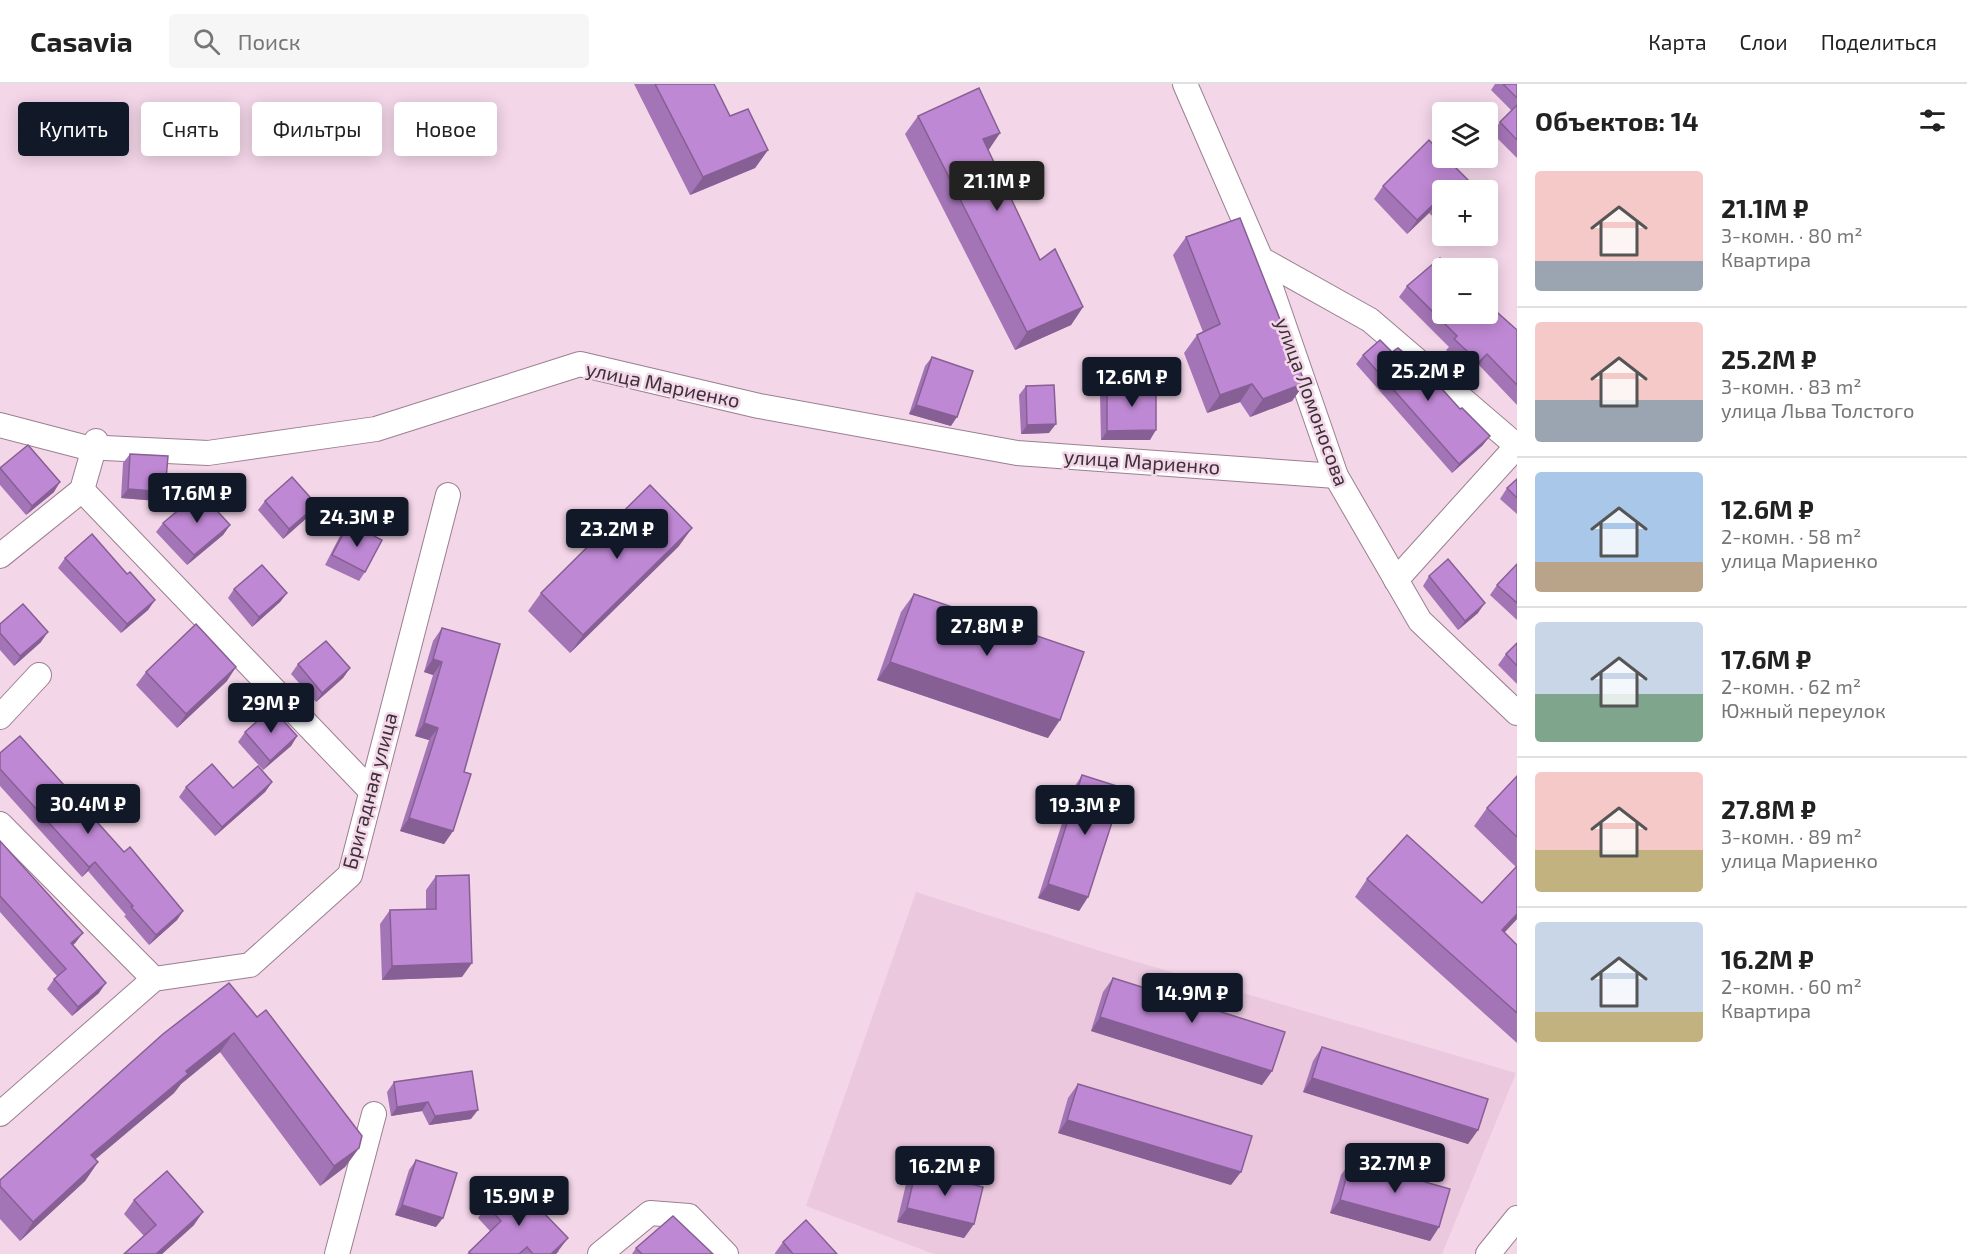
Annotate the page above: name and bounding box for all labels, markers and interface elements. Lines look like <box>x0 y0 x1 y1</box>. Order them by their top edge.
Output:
search box <box>169 14 589 68</box>
text: Casavia <box>30 24 133 58</box>
icon: search <box>190 25 223 58</box>
text: Поиск <box>238 28 301 54</box>
text: Карта <box>1648 29 1707 54</box>
text: Слои <box>1740 29 1788 54</box>
text: Поделиться <box>1821 29 1937 54</box>
chip: Купить <box>18 102 129 156</box>
chip: Снять <box>141 102 240 156</box>
chip: Фильтры <box>252 102 382 156</box>
chip: Новое <box>394 102 497 156</box>
map controls <box>1432 102 1498 324</box>
button: layers <box>1432 102 1498 168</box>
icon: filters <box>1916 104 1949 137</box>
text: Объектов: 14 <box>1535 105 1699 136</box>
pin: 21.1M ₽ <box>942 161 1052 212</box>
text: 21.1M ₽ <box>963 168 1031 192</box>
button: + <box>1432 180 1498 246</box>
text: 21.1M ₽ <box>1721 192 1809 223</box>
icon: home <box>1583 195 1655 267</box>
text: 3-комн. · 80 m² <box>1721 223 1862 247</box>
text: Квартира <box>1721 247 1811 271</box>
button: − <box>1432 258 1498 324</box>
street label: улица Ломоносова <box>1270 314 1355 489</box>
text: 25.2M ₽ <box>1721 343 1817 374</box>
icon: home <box>1583 346 1655 418</box>
pin: 25.2M ₽ <box>1373 351 1483 402</box>
street label: улица Мариенко <box>584 356 742 413</box>
pin: 12.6M ₽ <box>1077 357 1187 408</box>
text: 25.2M ₽ <box>1391 358 1465 382</box>
text: 12.6M ₽ <box>1096 364 1168 388</box>
text: 3-комн. · 83 m² <box>1721 374 1862 398</box>
text: улица Льва Толстого <box>1721 398 1915 422</box>
street label: улица Мариенко <box>1063 444 1221 479</box>
pin: 17.6M ₽ <box>142 473 252 524</box>
text: 17.6M ₽ <box>162 480 232 504</box>
text: 12.6M ₽ <box>1721 493 1814 524</box>
icon: home <box>1583 496 1655 568</box>
pin: 24.3M ₽ <box>302 497 412 548</box>
text: 24.3M ₽ <box>319 504 395 528</box>
pin: 23.2M ₽ <box>562 509 672 560</box>
text: 23.2M ₽ <box>580 516 654 540</box>
text: 2-комн. · 58 m² <box>1721 524 1861 548</box>
text: улица Мариенко <box>1721 548 1878 572</box>
pin: 27.8M ₽ <box>932 606 1042 657</box>
text: 27.8M ₽ <box>950 613 1024 637</box>
text: 17.6M ₽ <box>1721 643 1811 674</box>
icon: home <box>1583 646 1655 718</box>
text: 2-комн. · 62 m² <box>1721 674 1861 698</box>
pin: 29M ₽ <box>229 683 313 734</box>
text: 29M ₽ <box>242 690 300 714</box>
text: Южный переулок <box>1721 698 1886 722</box>
street label: Бригадная улица <box>337 710 402 872</box>
pin: 30.4M ₽ <box>33 784 143 835</box>
pin: 19.3M ₽ <box>1030 785 1140 836</box>
text: 30.4M ₽ <box>50 791 126 815</box>
text: 19.3M ₽ <box>1049 792 1121 816</box>
text: 27.8M ₽ <box>1721 793 1816 824</box>
icon: home <box>1583 796 1655 868</box>
text: 3-комн. · 89 m² <box>1721 824 1862 848</box>
text: улица Мариенко <box>1721 848 1878 872</box>
text: 16.2M ₽ <box>1721 943 1814 974</box>
icon: home <box>1583 946 1655 1018</box>
pin: 14.9M ₽ <box>1137 973 1247 1024</box>
text: 2-комн. · 60 m² <box>1721 974 1862 998</box>
text: 14.9M ₽ <box>1156 980 1228 1004</box>
text: Квартира <box>1721 998 1811 1022</box>
pin: 32.7M ₽ <box>1340 1143 1450 1194</box>
pin: 16.2M ₽ <box>890 1146 1000 1197</box>
text: 32.7M ₽ <box>1359 1150 1431 1174</box>
text: 16.2M ₽ <box>909 1153 981 1177</box>
pin: 15.9M ₽ <box>464 1176 574 1227</box>
text: 15.9M ₽ <box>484 1183 554 1207</box>

